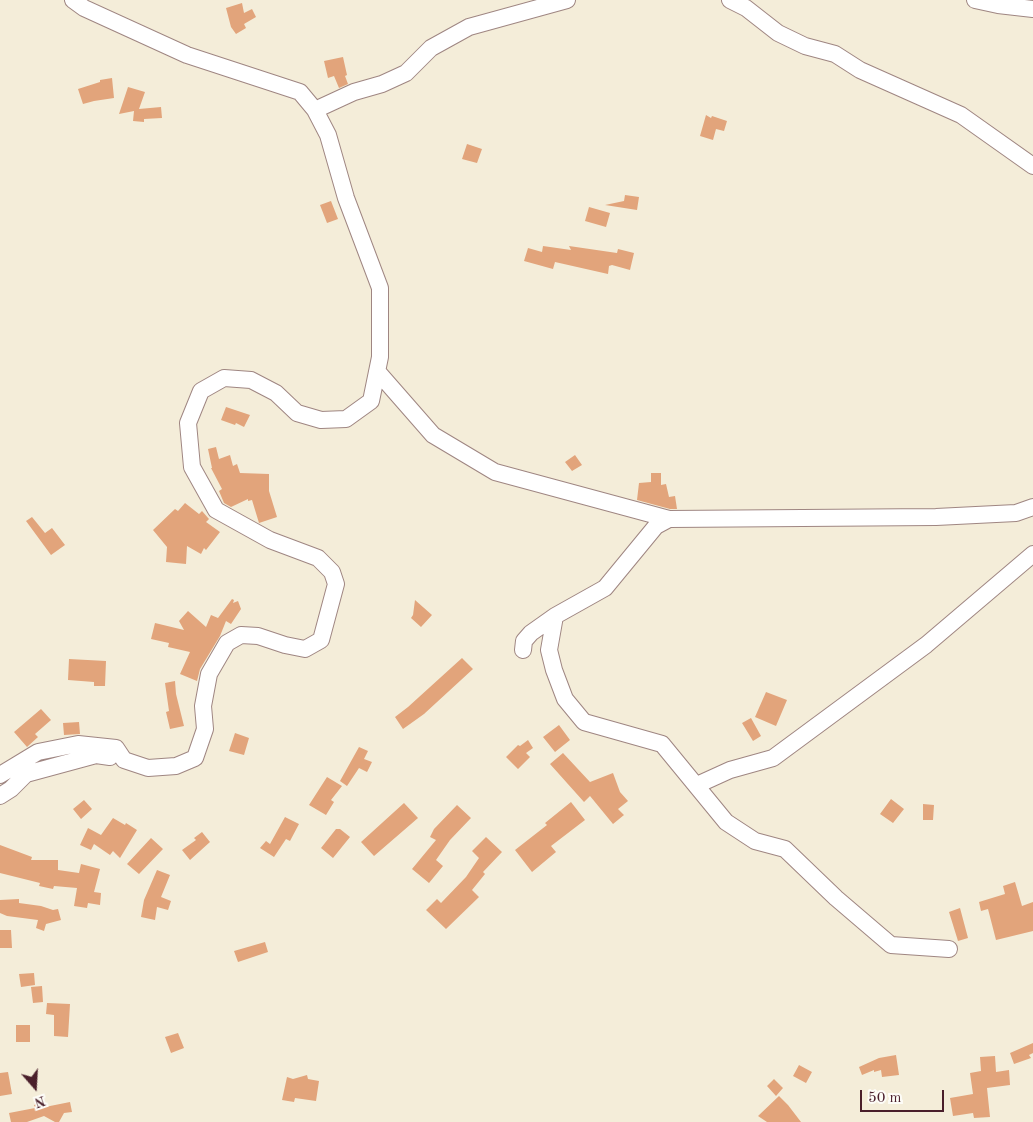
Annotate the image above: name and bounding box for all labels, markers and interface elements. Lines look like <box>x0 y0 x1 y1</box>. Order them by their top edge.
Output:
north arrow <box>10 1062 60 1112</box>
scale bar <box>863 1080 947 1112</box>
text: 50 m <box>868 1091 902 1106</box>
text: N <box>33 1093 47 1110</box>

